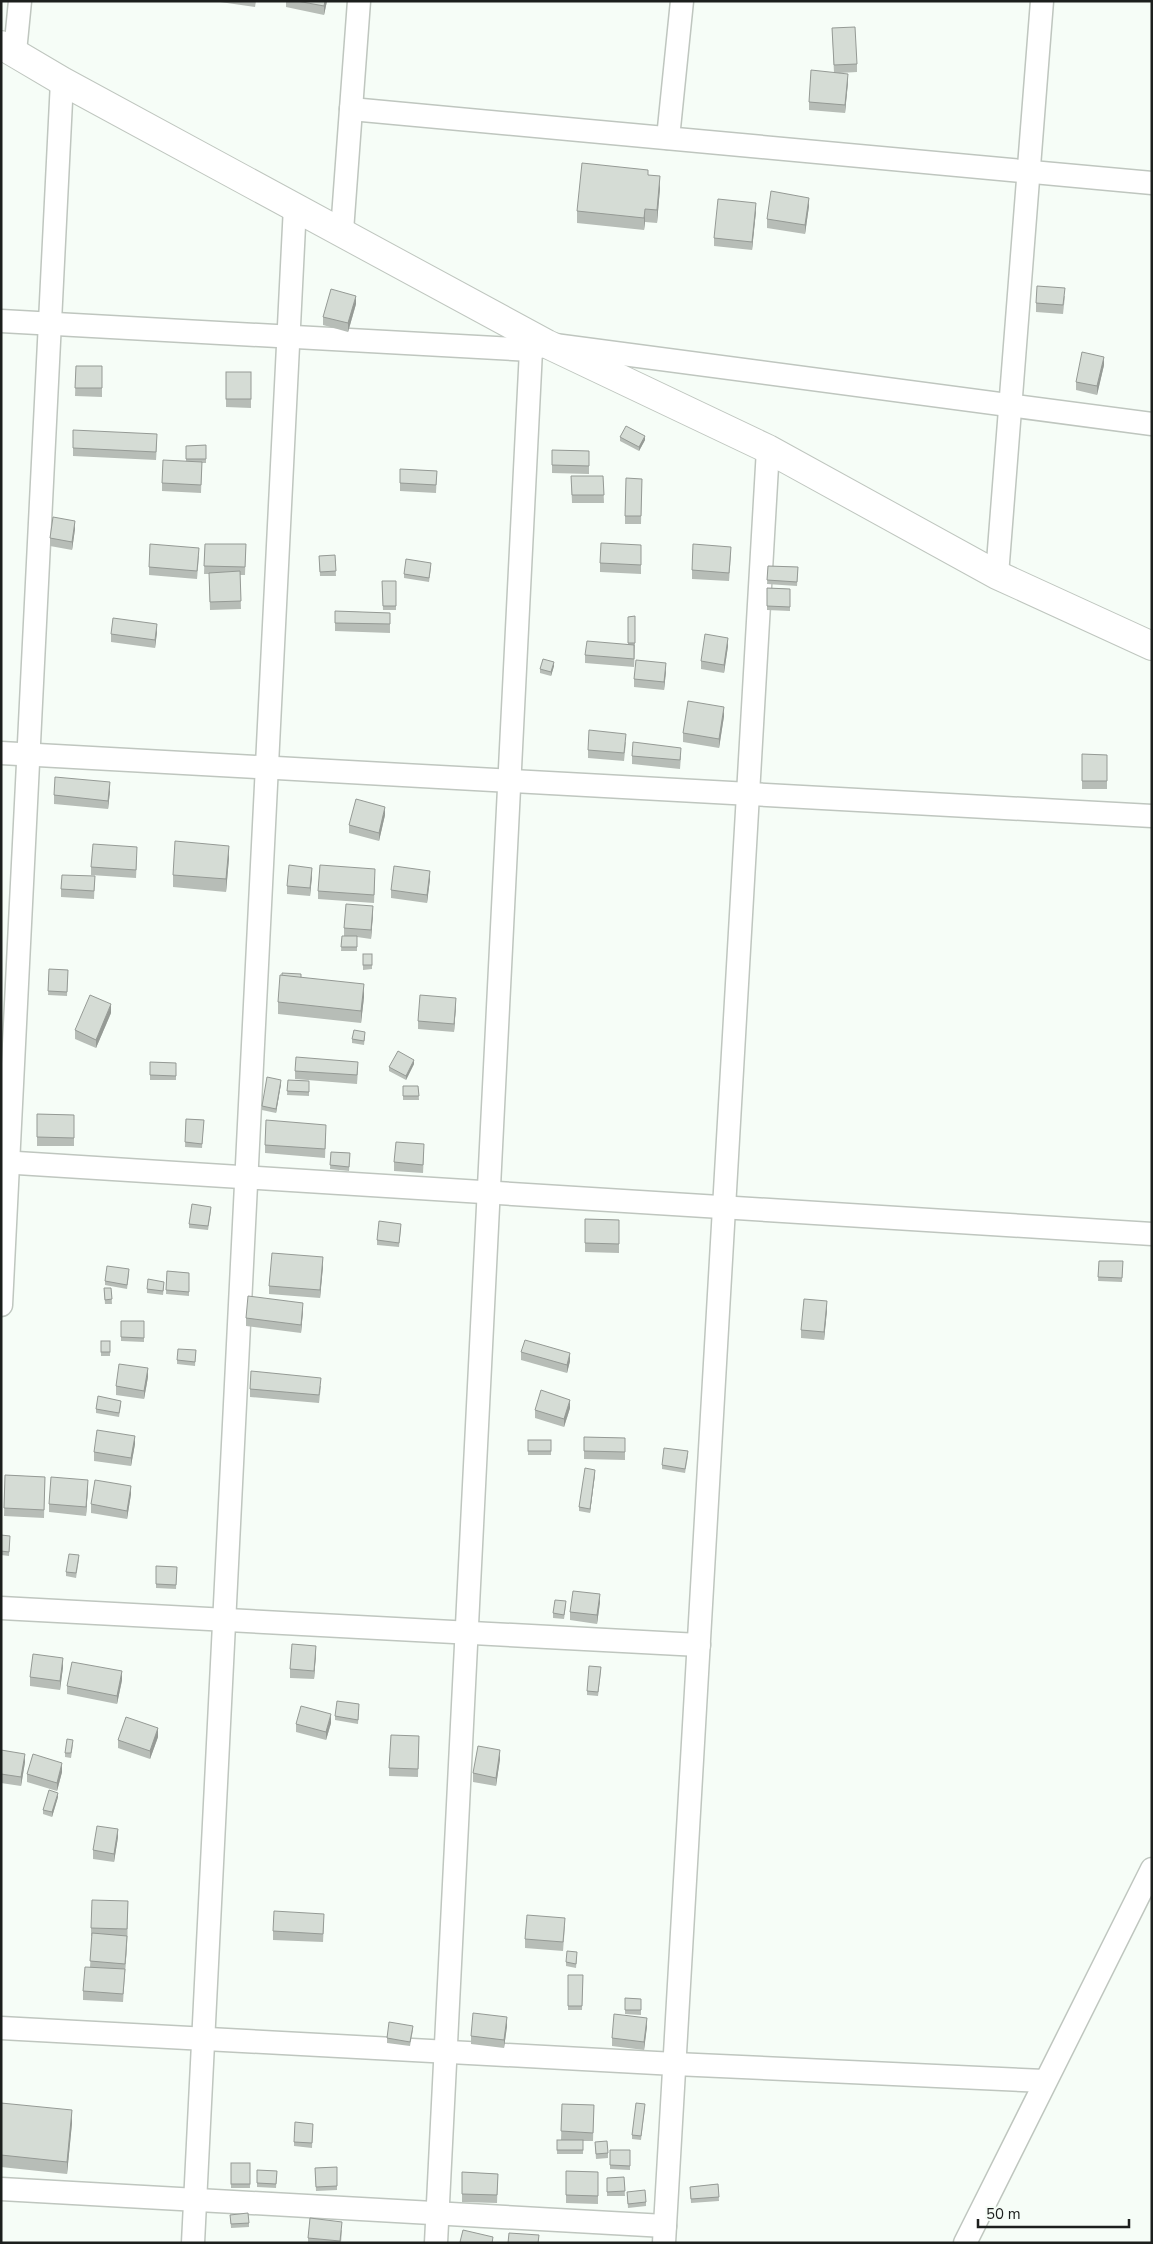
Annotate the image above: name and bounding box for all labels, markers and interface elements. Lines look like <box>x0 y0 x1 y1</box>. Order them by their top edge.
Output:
scale bar <box>978 2196 1129 2228</box>
text: 50 m <box>986 2204 1021 2224</box>

